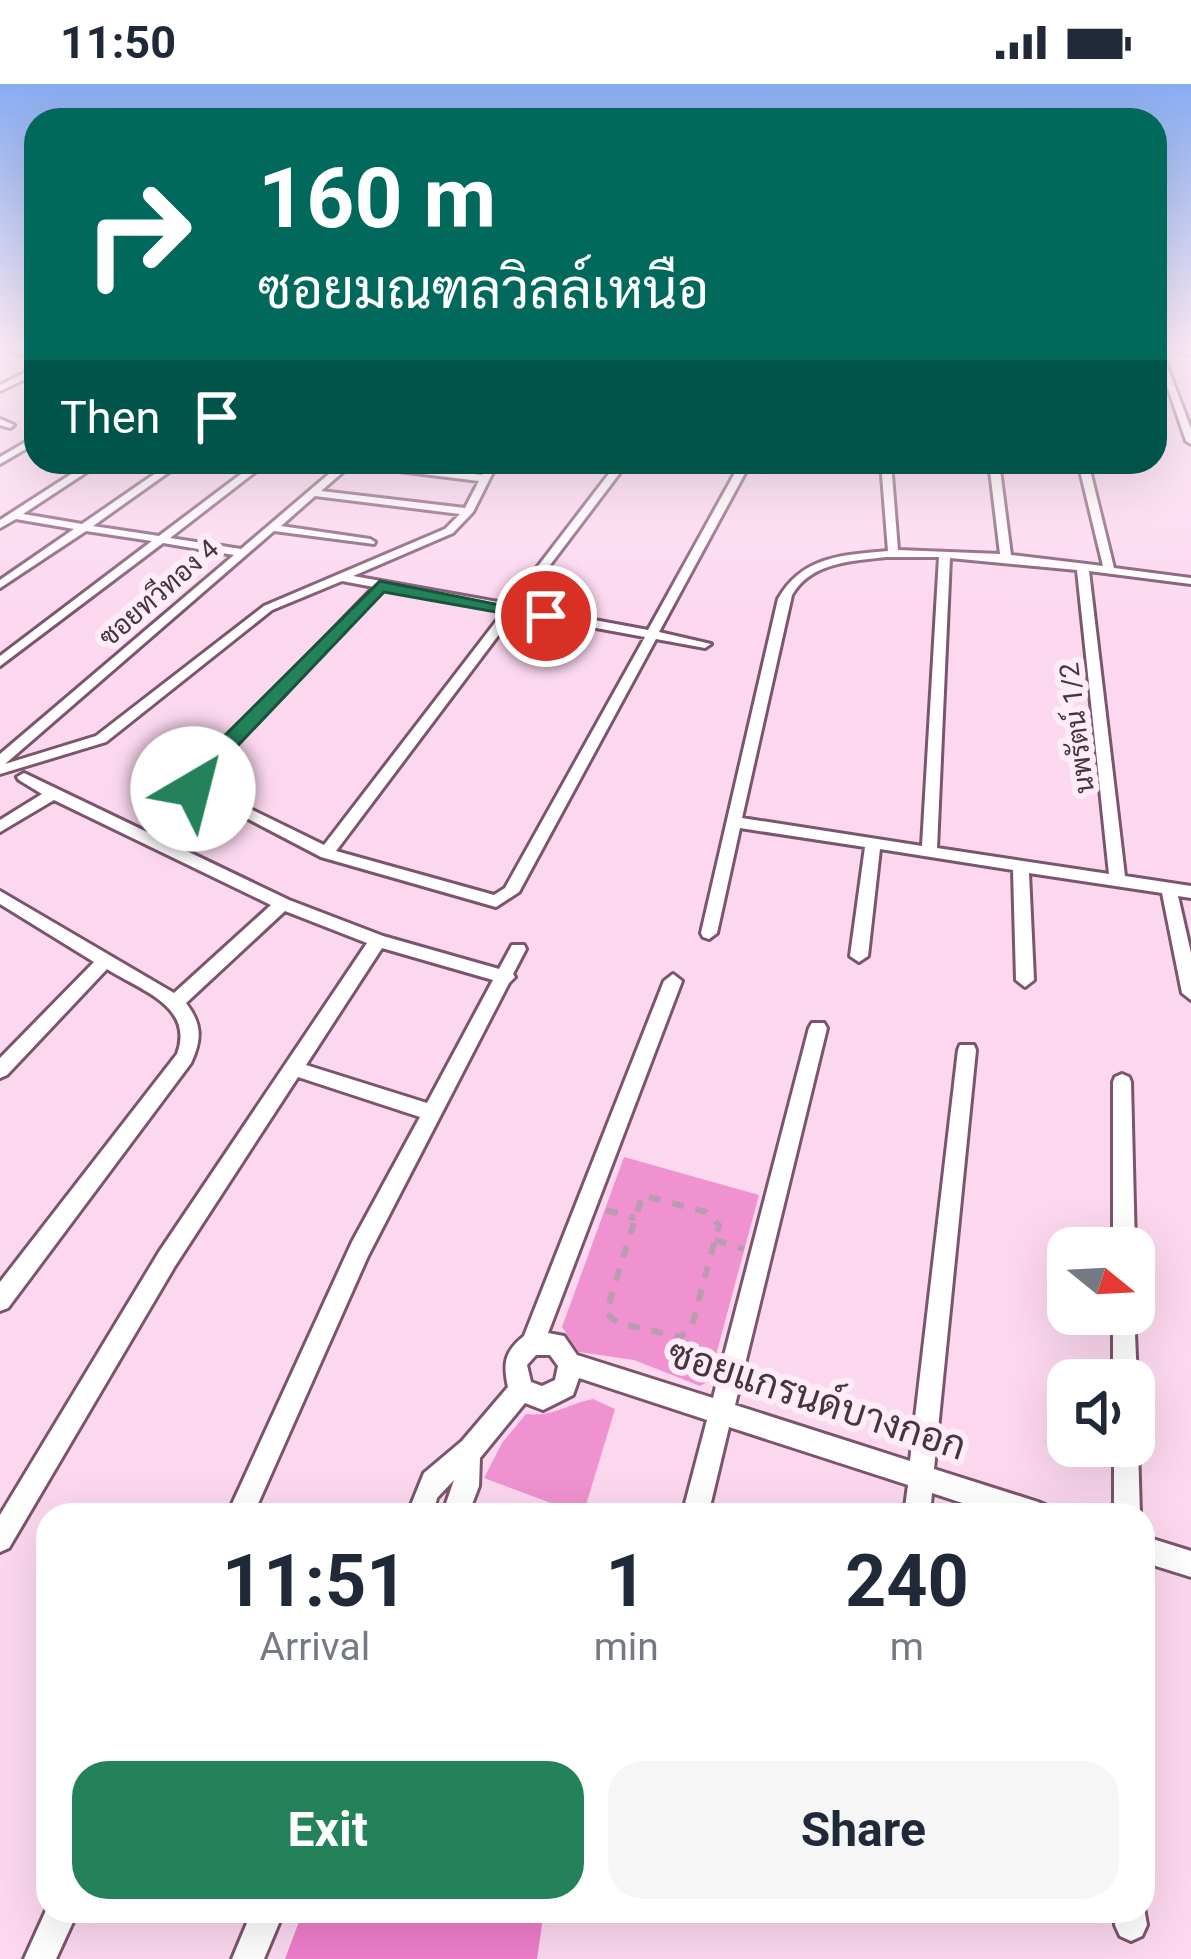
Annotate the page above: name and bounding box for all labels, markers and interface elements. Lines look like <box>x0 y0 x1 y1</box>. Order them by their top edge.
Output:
text: 11:50 <box>60 16 176 69</box>
text: 160 m <box>258 149 496 248</box>
icon: right <box>60 156 216 312</box>
text: ซอยมณฑลวิลล์เหนือ <box>258 258 709 321</box>
icon: arrive <box>184 384 250 450</box>
text: Then <box>60 391 160 444</box>
street label: ซอยทวีทอง 4 <box>92 531 225 653</box>
pin <box>495 565 597 667</box>
icon: arrive <box>513 583 579 649</box>
street label: นพรัตน์ 1/2 <box>1051 661 1101 795</box>
position arrow <box>130 726 256 852</box>
north arrow <box>1047 1227 1155 1335</box>
map controls <box>1047 1227 1155 1467</box>
street label: ซอยแกรนด์บางกอก <box>662 1328 972 1470</box>
button: sound <box>1047 1359 1155 1467</box>
text: 11:51 <box>222 1539 408 1624</box>
text: 1 <box>606 1539 647 1624</box>
text: 240 <box>845 1539 969 1624</box>
text: Arrival <box>259 1624 370 1670</box>
text: min <box>594 1624 659 1670</box>
text: m <box>890 1624 924 1670</box>
button: Exit <box>72 1761 584 1899</box>
button: Share <box>608 1761 1119 1899</box>

